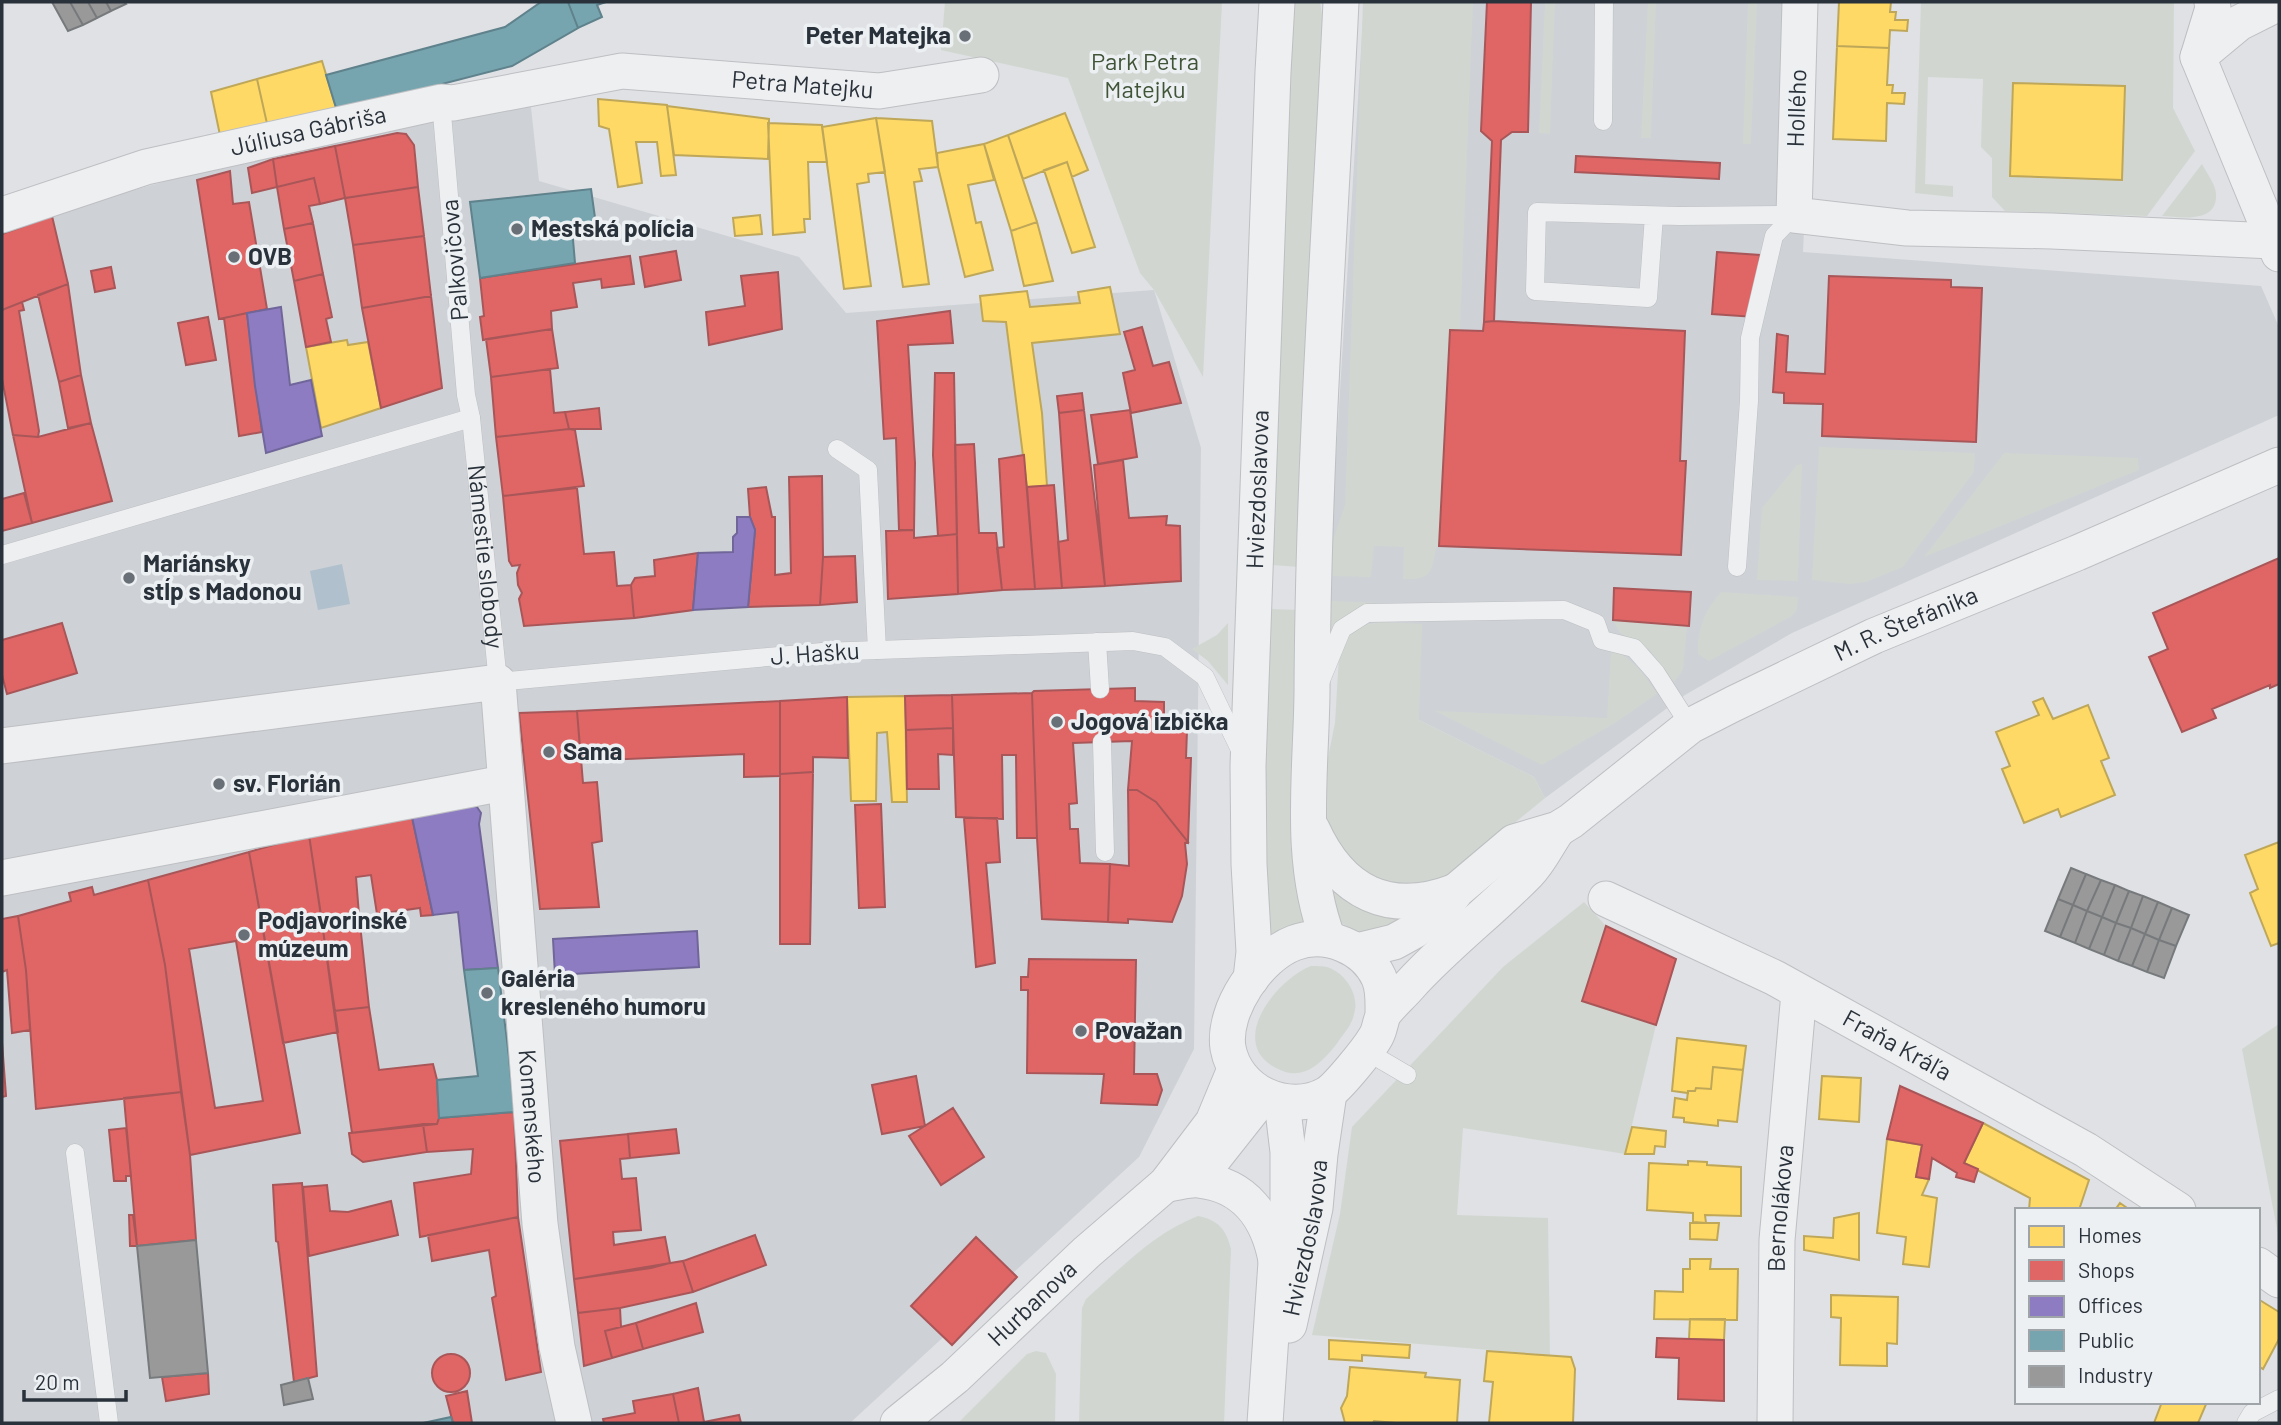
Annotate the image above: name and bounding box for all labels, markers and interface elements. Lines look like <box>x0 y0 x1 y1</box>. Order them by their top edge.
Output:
place label: Peter Matejka <box>806 20 951 49</box>
marker: Peter Matejka <box>957 28 973 44</box>
park label: Park Petra Matejku <box>1091 46 1199 103</box>
street label: Petra Matejku <box>731 64 875 104</box>
street label: Hollého <box>1780 68 1811 148</box>
street label: Júliusa Gábriša <box>227 99 389 161</box>
street label: Palkovičova <box>434 198 473 322</box>
place label: Mestská polícia <box>531 213 694 242</box>
marker: Mestská polícia <box>509 221 525 237</box>
place label: OVB <box>248 241 292 270</box>
marker: OVB <box>226 249 242 265</box>
street label: Hviezdoslavova <box>1239 409 1274 569</box>
street label: Námestie slobody <box>463 463 511 650</box>
place label: Mariánsky stĺp s Madonou <box>143 548 302 605</box>
marker: Mariánsky stĺp s Madonou <box>121 570 137 586</box>
street label: M. R. Štefánika <box>1829 579 1981 666</box>
street label: J. Hašku <box>769 635 861 670</box>
place label: Jogová izbička <box>1071 706 1228 735</box>
marker: Jogová izbička <box>1049 714 1065 730</box>
place label: Sama <box>563 736 623 765</box>
marker: Sama <box>541 744 557 760</box>
place label: sv. Florián <box>233 768 341 797</box>
marker: sv. Florián <box>211 776 227 792</box>
place label: Podjavorinské múzeum <box>258 905 407 962</box>
marker: Podjavorinské múzeum <box>236 927 252 943</box>
place label: Galéria kresleného humoru <box>501 963 706 1020</box>
marker: Galéria kresleného humoru <box>479 985 495 1001</box>
street label: Fraňa Kráľa <box>1838 1003 1957 1086</box>
place label: Považan <box>1095 1015 1183 1044</box>
marker: Považan <box>1073 1023 1089 1039</box>
street label: Komenského <box>514 1048 553 1185</box>
street label: Bernolákova <box>1761 1143 1798 1272</box>
street label: Hviezdoslavova <box>1275 1158 1332 1319</box>
legend <box>2015 1208 2260 1404</box>
text: Homes <box>2078 1222 2142 1247</box>
street label: Hurbanova <box>981 1254 1082 1351</box>
text: Shops <box>2078 1257 2135 1282</box>
text: Offices <box>2078 1292 2143 1317</box>
text: Public <box>2078 1327 2134 1352</box>
scale bar <box>24 1358 126 1402</box>
text: Industry <box>2078 1362 2153 1387</box>
text: 20 m <box>35 1369 80 1394</box>

